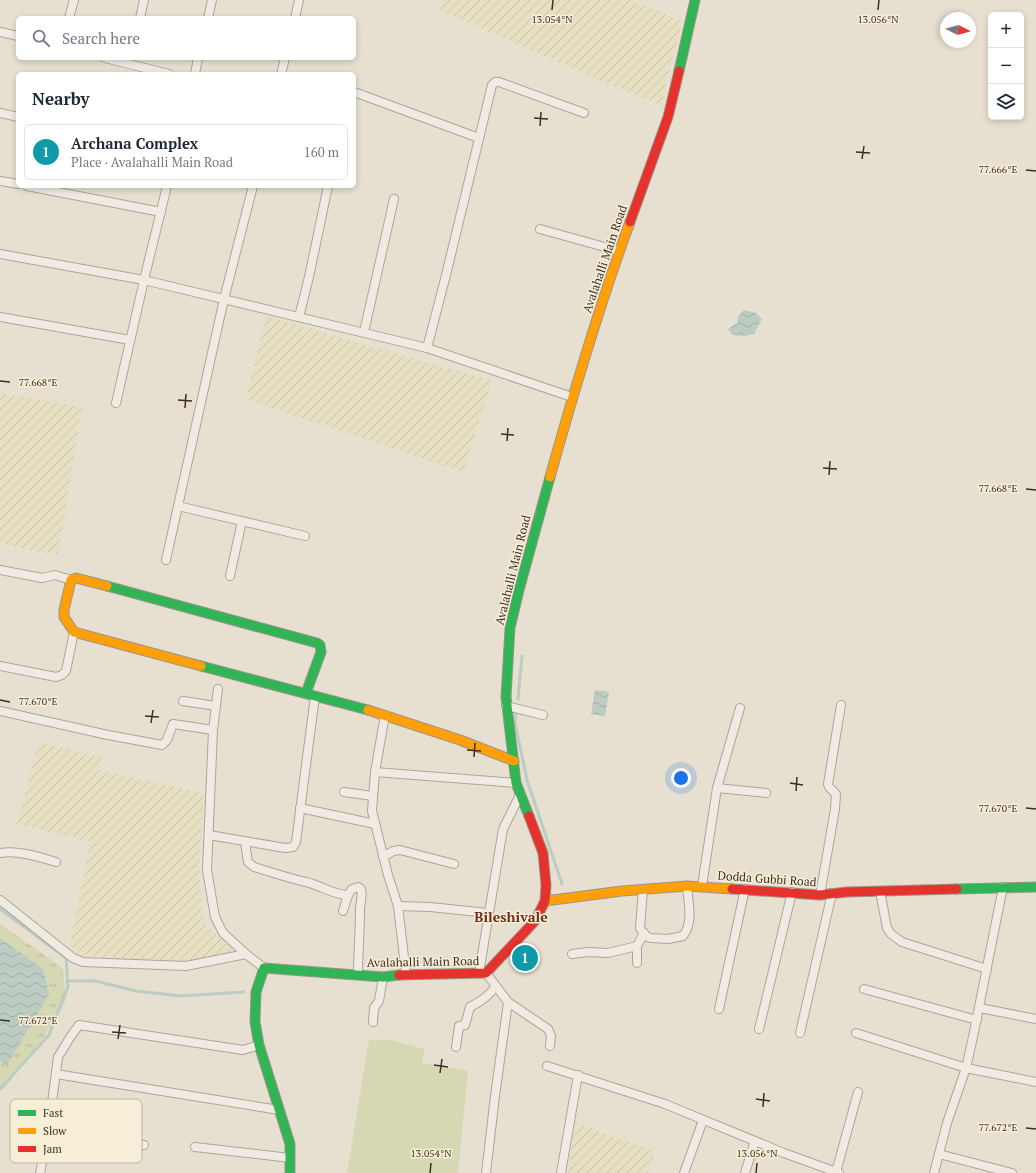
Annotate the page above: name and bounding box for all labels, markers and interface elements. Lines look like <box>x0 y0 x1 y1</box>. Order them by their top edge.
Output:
north arrow <box>940 12 976 48</box>
map controls <box>988 12 1024 120</box>
button: + <box>988 12 1024 48</box>
text: 13.054°N <box>532 13 573 26</box>
text: 13.056°N <box>858 13 899 26</box>
search box <box>16 16 356 60</box>
icon: search <box>30 27 52 49</box>
text: Search here <box>62 28 140 48</box>
button: − <box>988 48 1024 84</box>
button: layers <box>988 84 1024 120</box>
text: Nearby <box>32 87 90 110</box>
text: Archana Complex <box>71 133 198 153</box>
text: 1 <box>42 143 50 161</box>
text: 160 m <box>304 143 339 161</box>
text: Place · Avalahalli Main Road <box>71 153 233 171</box>
text: 77.666°E <box>979 163 1017 176</box>
street label: Avalahalli Main Road <box>579 203 630 315</box>
text: 77.668°E <box>19 376 57 389</box>
text: 77.668°E <box>979 482 1017 495</box>
street label: Avalahalli Main Road <box>492 513 534 626</box>
text: 77.670°E <box>19 695 57 708</box>
your location <box>671 768 691 788</box>
text: 77.670°E <box>979 802 1017 815</box>
street label: Dodda Gubbi Road <box>717 868 817 889</box>
district label: Bileshivale <box>474 907 548 926</box>
pin: 1 <box>512 943 538 973</box>
street label: Avalahalli Main Road <box>366 953 480 970</box>
text: 77.672°E <box>19 1014 57 1027</box>
legend <box>10 1099 142 1163</box>
text: Fast <box>43 1106 63 1120</box>
text: 77.672°E <box>979 1121 1017 1134</box>
text: Slow <box>43 1124 67 1138</box>
text: Jam <box>43 1142 62 1156</box>
text: 13.054°N <box>411 1147 452 1160</box>
text: 13.056°N <box>737 1147 778 1160</box>

